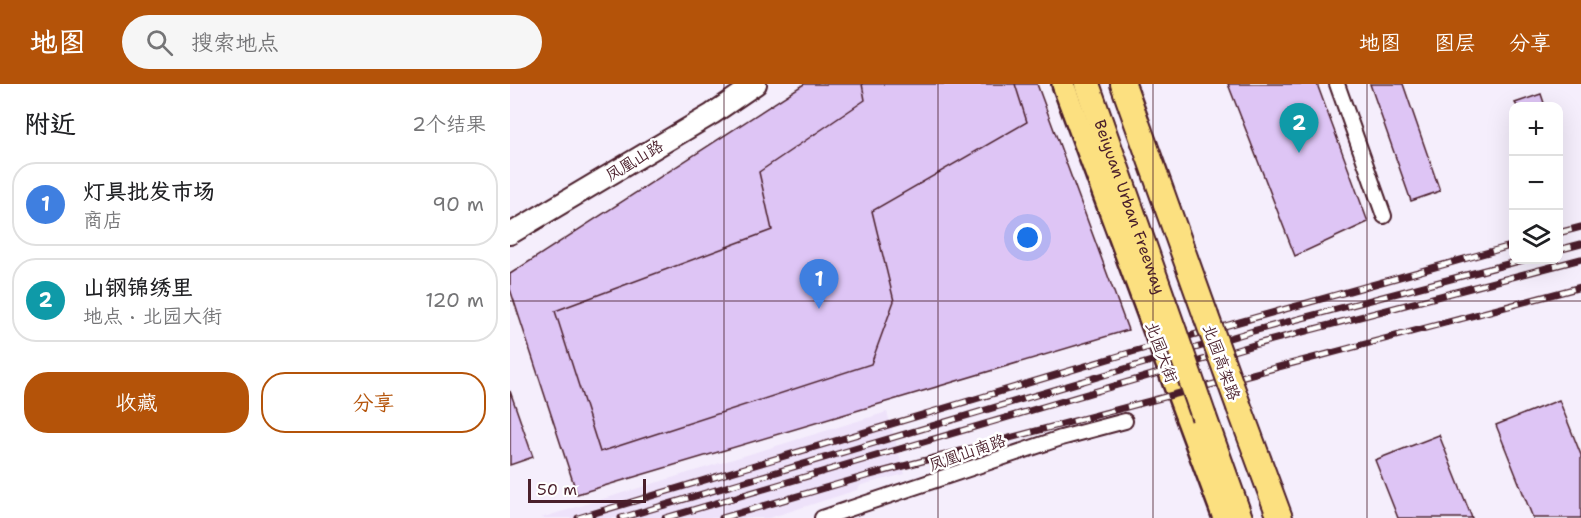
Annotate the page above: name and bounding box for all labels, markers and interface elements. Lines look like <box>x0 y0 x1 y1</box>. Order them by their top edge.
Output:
search box <box>122 15 542 69</box>
text: 地图 <box>30 23 86 61</box>
icon: search <box>143 26 176 59</box>
text: 搜索地点 <box>191 28 279 57</box>
text: 地图 <box>1359 29 1401 57</box>
text: 图层 <box>1434 29 1476 57</box>
text: 分享 <box>1509 29 1551 57</box>
map controls <box>1509 102 1563 264</box>
button: + <box>1509 102 1563 156</box>
pin: 2 <box>1280 104 1318 153</box>
text: 附近 <box>24 106 76 141</box>
text: 2个结果 <box>412 111 486 137</box>
street label: Beiyuan Urban Freeway <box>1089 117 1170 297</box>
street label: 凤凰山路 <box>601 135 667 186</box>
button: − <box>1509 156 1563 210</box>
text: 灯具批发市场 <box>83 177 215 206</box>
text: 1 <box>41 191 50 217</box>
text: 90 m <box>432 191 484 217</box>
text: 商店 <box>83 207 123 233</box>
button: layers <box>1509 210 1563 264</box>
your location <box>1013 223 1042 252</box>
pin: 1 <box>800 260 838 309</box>
text: 山钢锦绣里 <box>83 273 193 302</box>
text: 2 <box>39 287 53 313</box>
text: 120 m <box>425 287 484 313</box>
text: 地点 · 北园大街 <box>83 303 222 329</box>
street label: 北园大街 <box>1141 319 1182 386</box>
street label: 北园高架路 <box>1198 321 1245 403</box>
button: 收藏 <box>24 372 249 433</box>
button: 分享 <box>261 372 486 433</box>
street label: 凤凰山南路 <box>926 430 1008 475</box>
scale bar <box>528 476 646 504</box>
text: 50 m <box>537 479 577 500</box>

